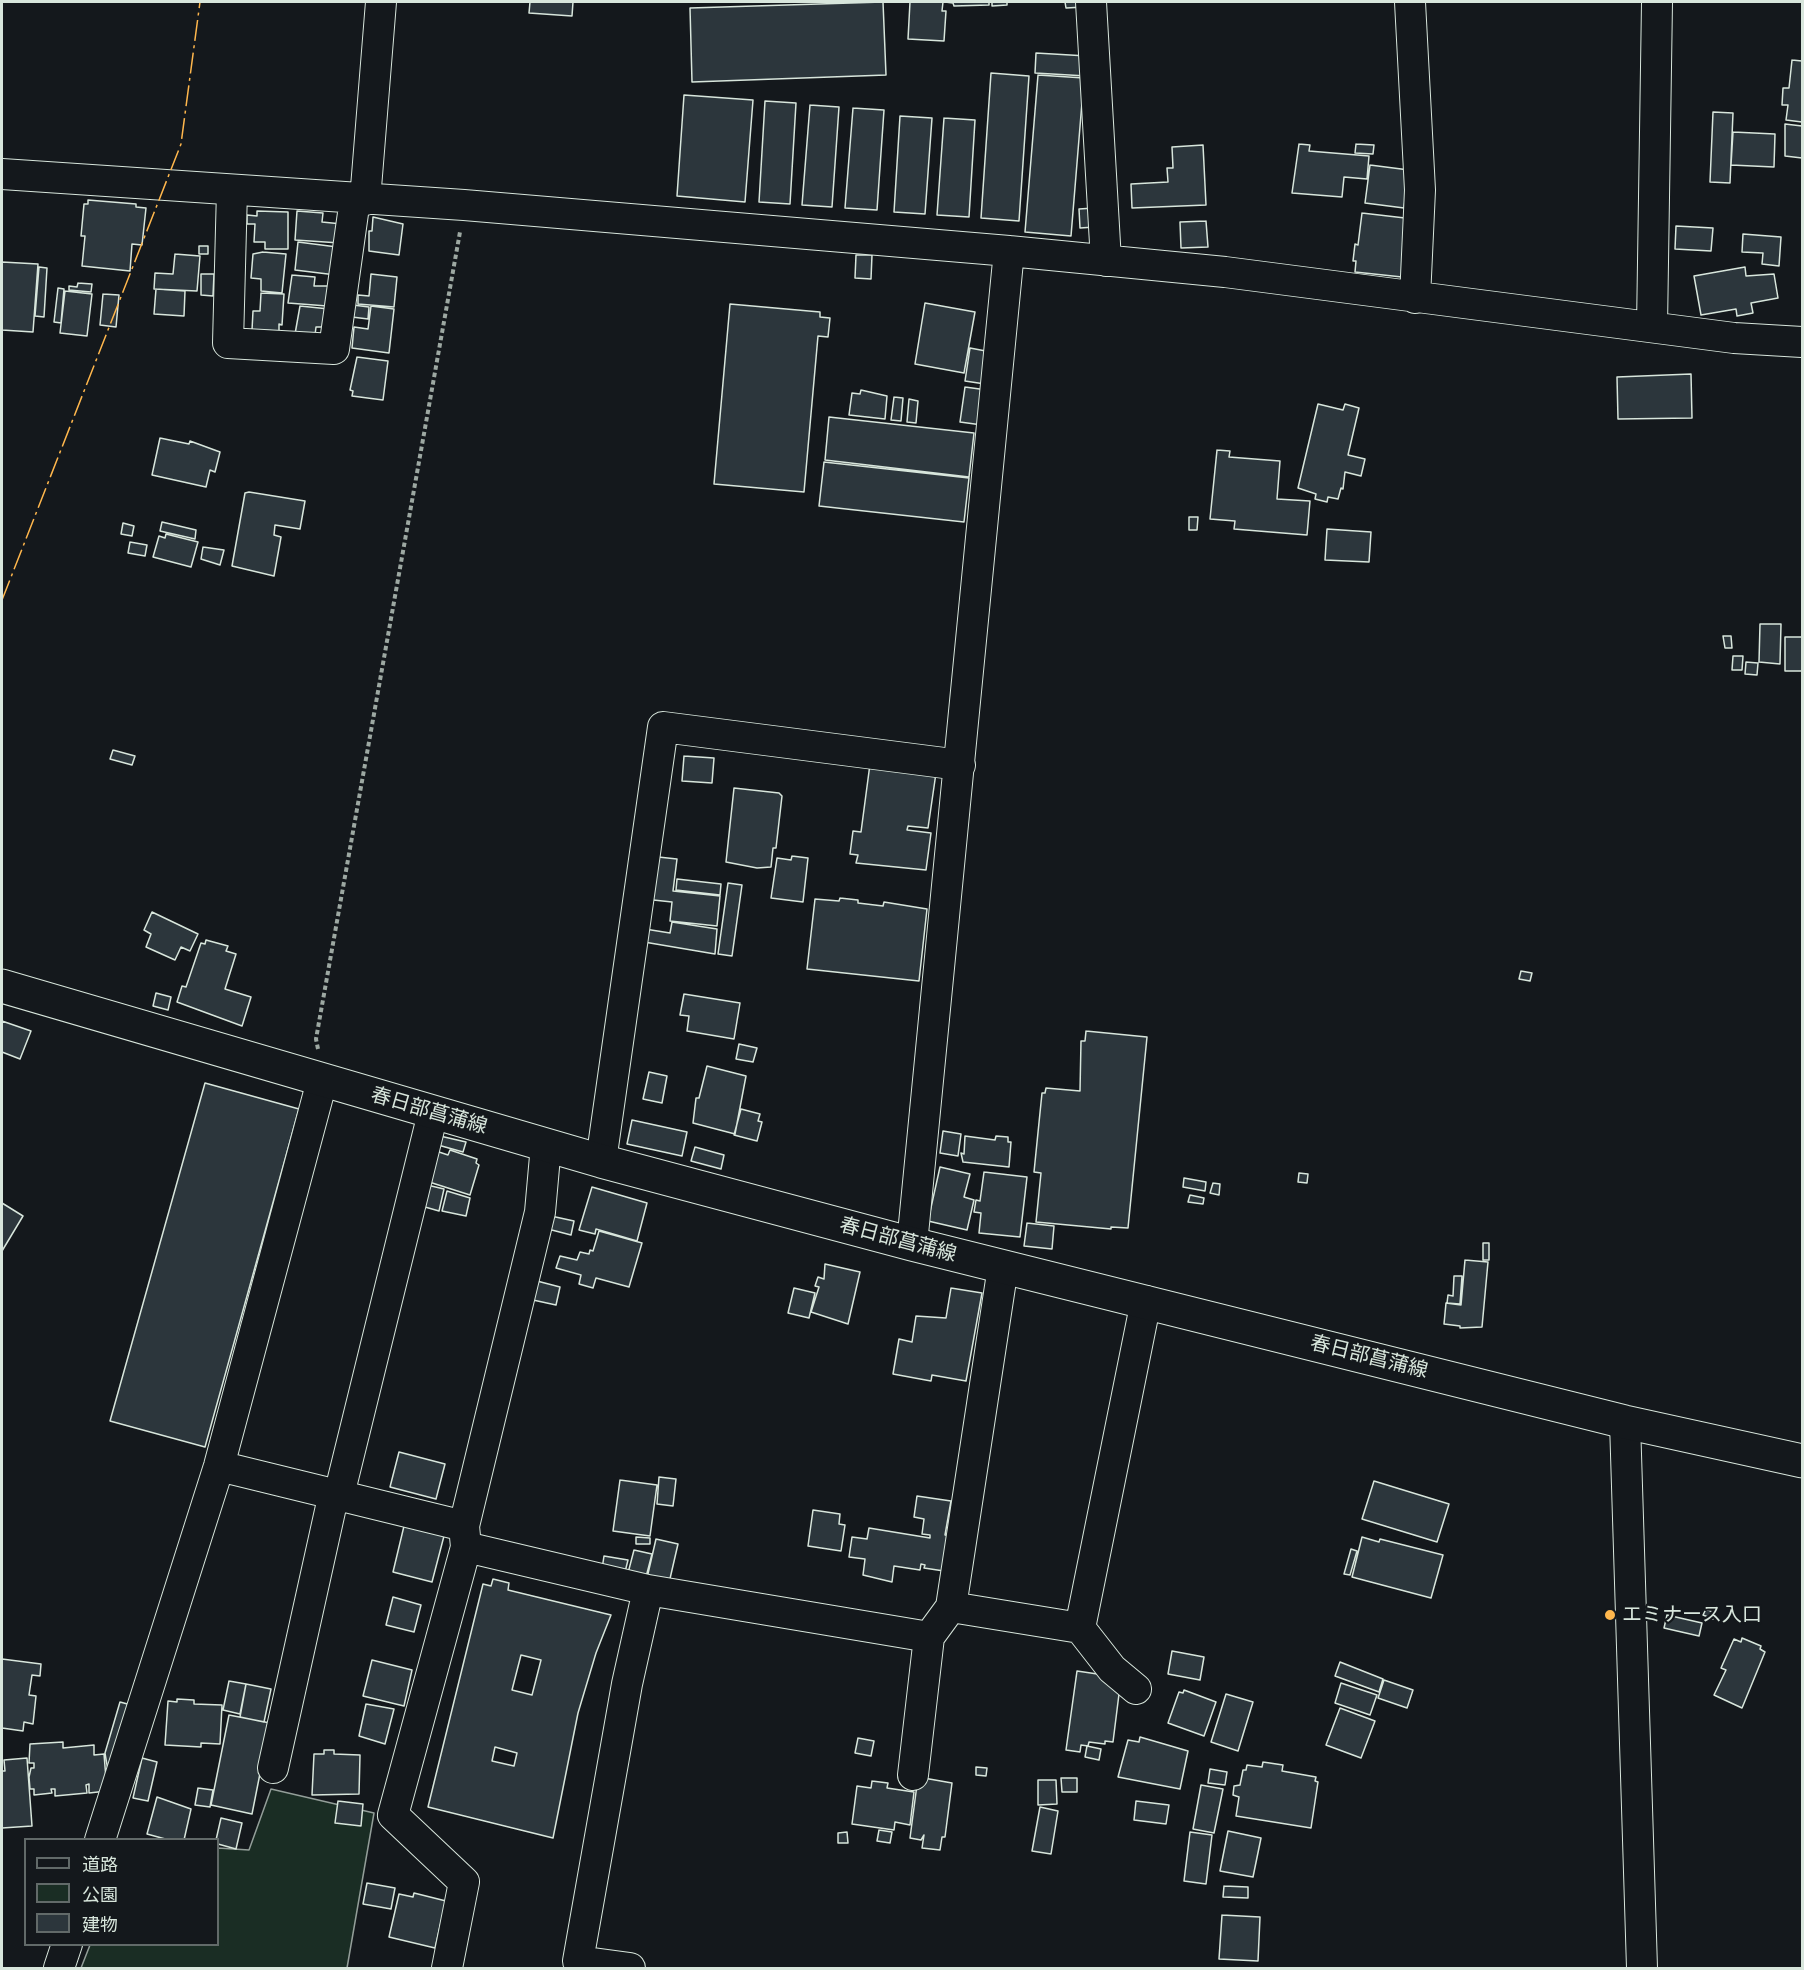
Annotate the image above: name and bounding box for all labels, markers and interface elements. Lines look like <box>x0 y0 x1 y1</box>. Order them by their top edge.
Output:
street label: 春日部菖蒲線 <box>368 1083 490 1139</box>
street label: 春日部菖蒲線 <box>837 1213 959 1267</box>
street label: 春日部菖蒲線 <box>1308 1331 1430 1383</box>
place label: エミナース入口 <box>1622 1603 1762 1627</box>
marker: エミナース入口 <box>1603 1608 1617 1622</box>
legend <box>24 1838 219 1946</box>
text: 道路 <box>82 1854 118 1876</box>
text: 公園 <box>82 1884 118 1906</box>
text: 建物 <box>82 1914 118 1936</box>

